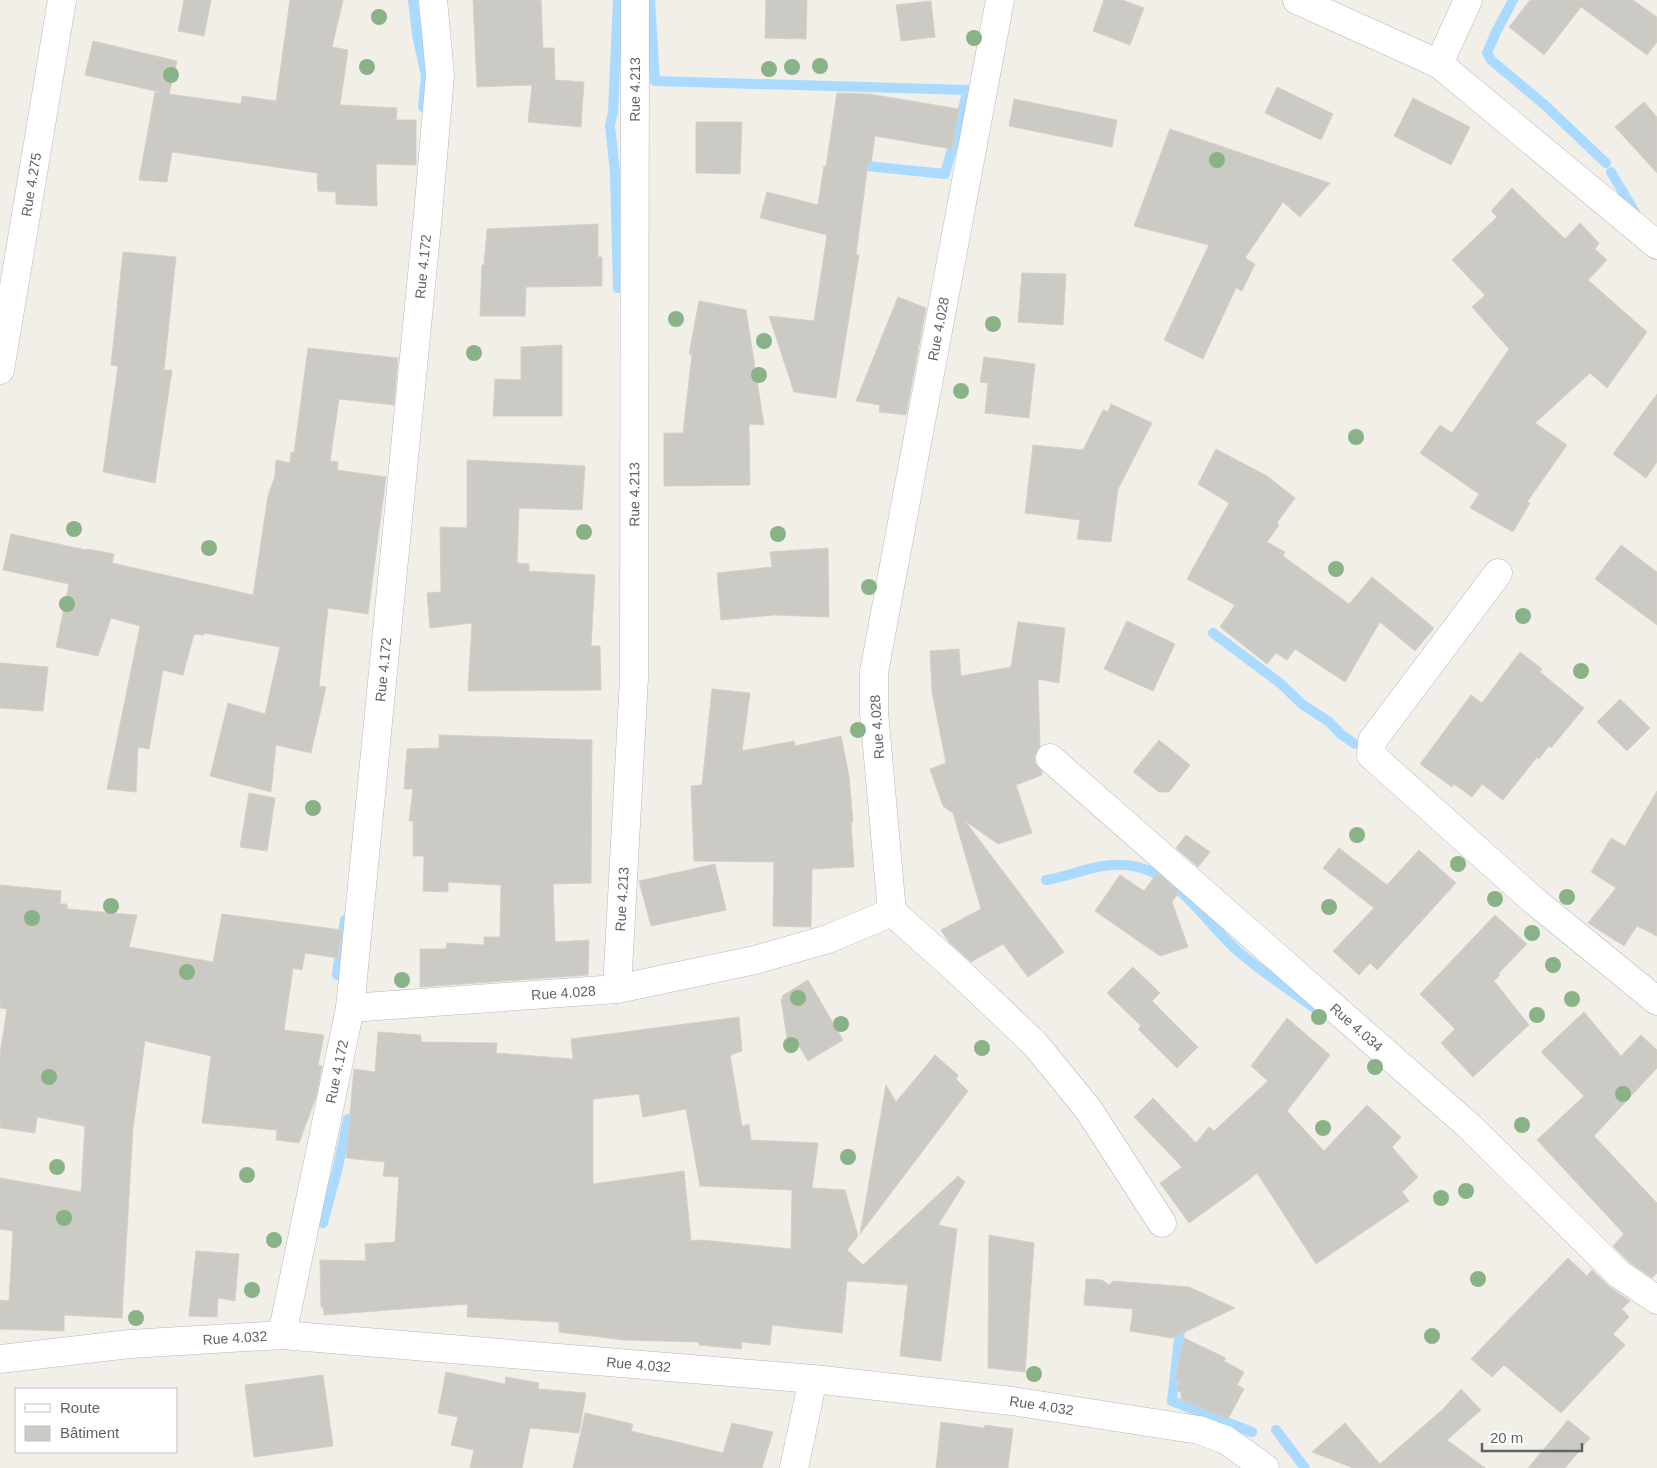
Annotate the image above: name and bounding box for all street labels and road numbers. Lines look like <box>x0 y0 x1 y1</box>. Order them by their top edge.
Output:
street label: Rue 4.213 <box>627 57 643 122</box>
street label: Rue 4.275 <box>18 151 44 218</box>
street label: Rue 4.172 <box>412 233 434 300</box>
street label: Rue 4.028 <box>925 295 952 362</box>
street label: Rue 4.213 <box>626 462 642 527</box>
street label: Rue 4.172 <box>372 636 394 703</box>
street label: Rue 4.028 <box>867 694 887 760</box>
street label: Rue 4.213 <box>612 866 632 932</box>
street label: Rue 4.028 <box>531 983 596 1003</box>
street label: Rue 4.034 <box>1327 1000 1386 1055</box>
street label: Rue 4.172 <box>322 1038 351 1105</box>
street label: Rue 4.032 <box>202 1328 268 1348</box>
street label: Rue 4.032 <box>606 1354 672 1375</box>
street label: Rue 4.032 <box>1008 1393 1075 1418</box>

